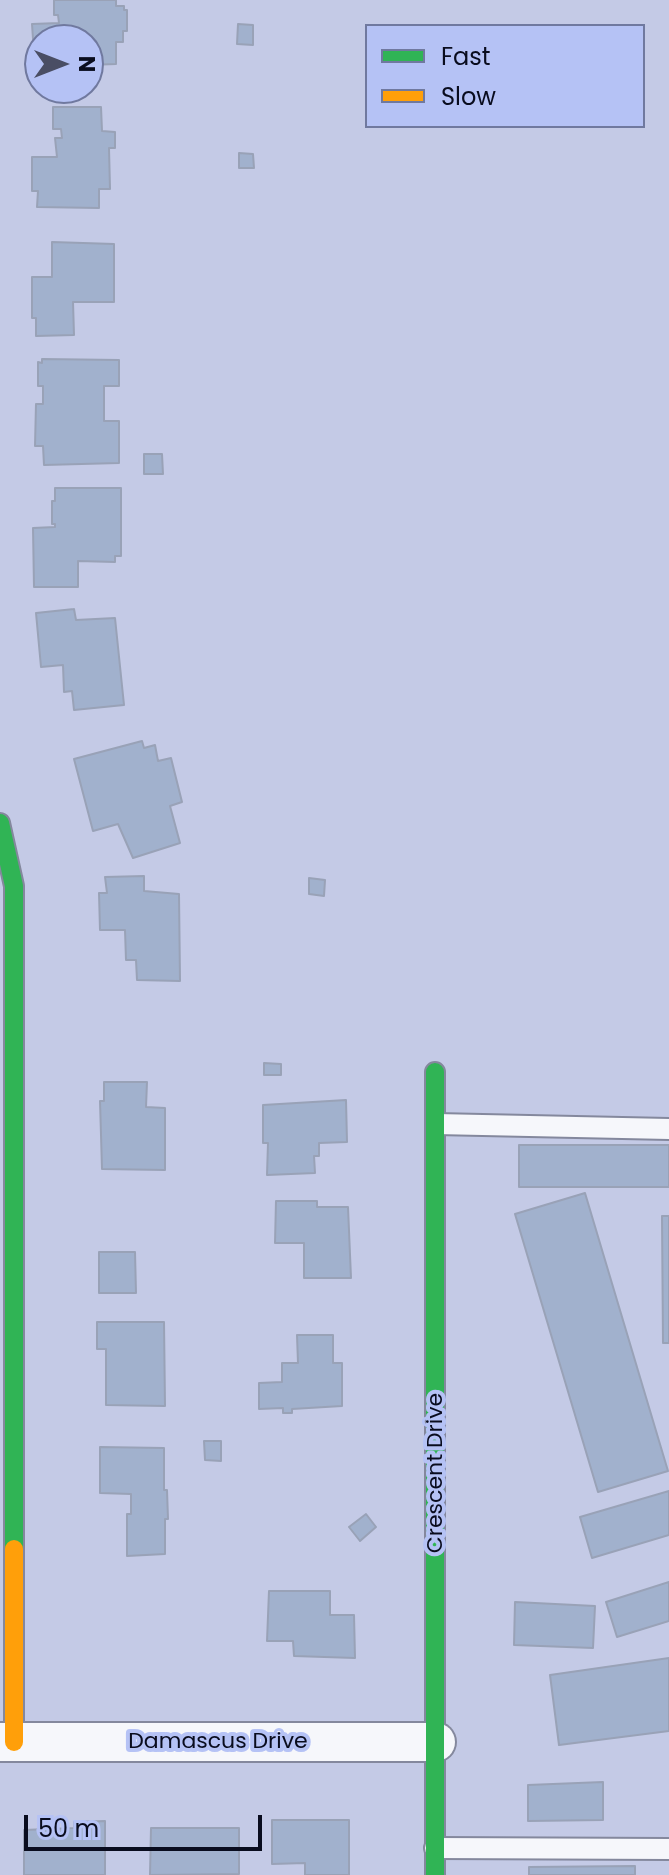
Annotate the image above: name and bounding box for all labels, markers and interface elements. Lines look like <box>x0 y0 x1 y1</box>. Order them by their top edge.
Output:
north arrow <box>24 24 104 104</box>
legend <box>365 24 645 128</box>
text: Fast <box>441 40 491 73</box>
text: N <box>71 56 102 72</box>
text: Slow <box>441 80 496 113</box>
street label: Crescent Drive <box>423 1393 449 1553</box>
street label: Damascus Drive <box>128 1729 308 1755</box>
scale bar <box>28 1799 266 1849</box>
text: 50 m <box>38 1812 99 1845</box>

